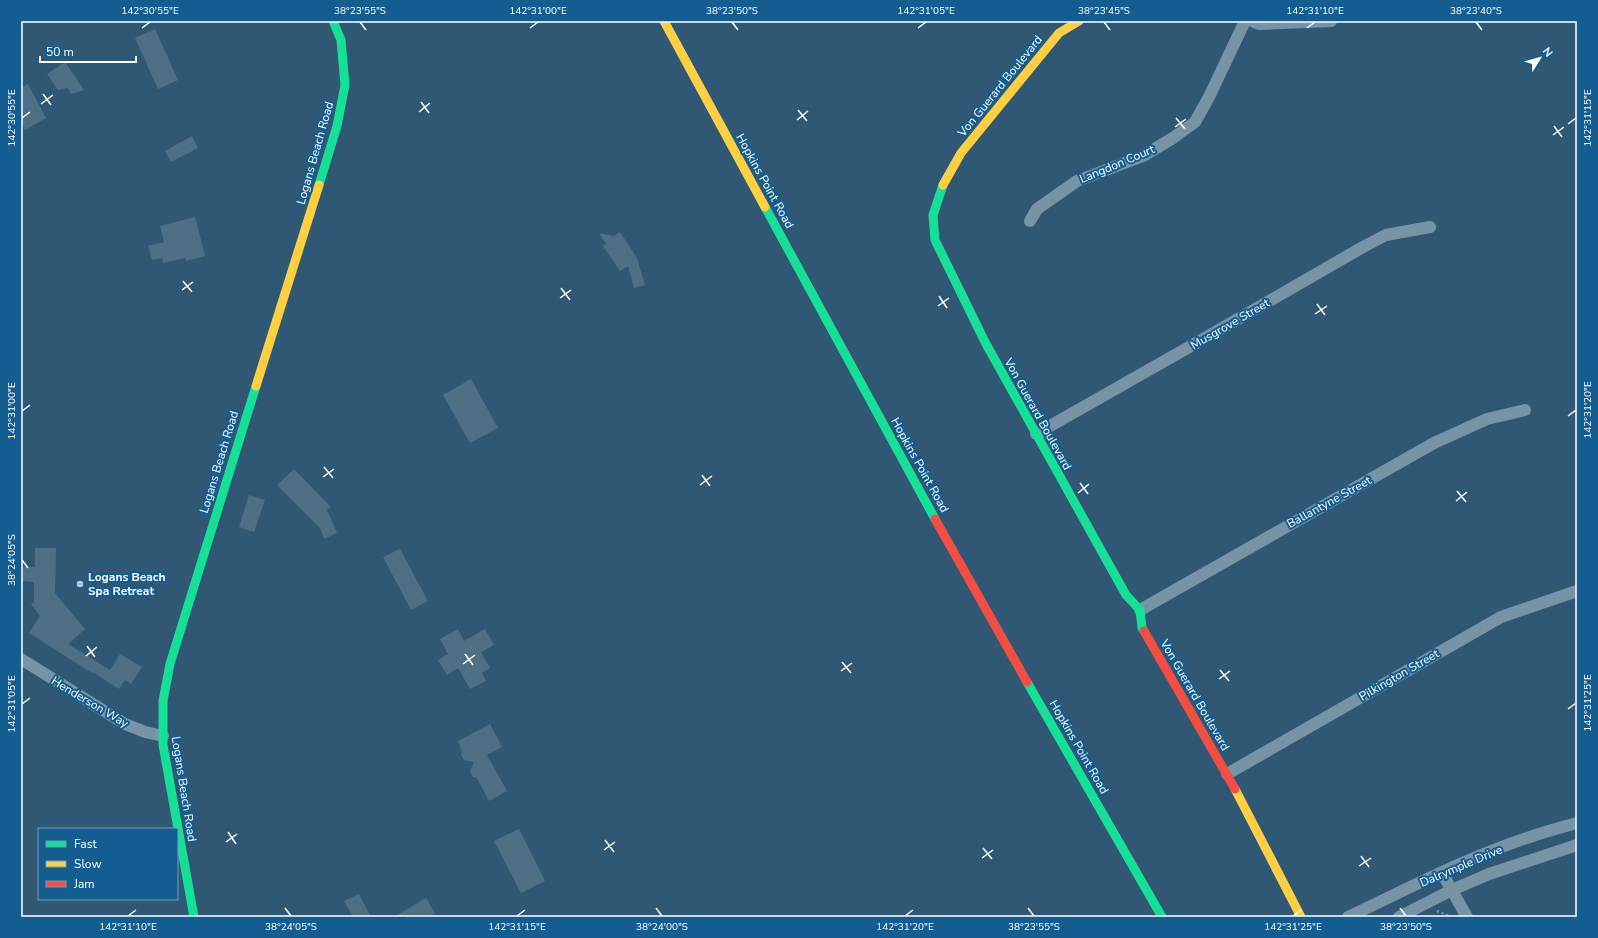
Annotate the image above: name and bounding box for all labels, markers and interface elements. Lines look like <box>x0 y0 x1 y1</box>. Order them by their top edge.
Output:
text: 142°30'55"E <box>121 4 179 18</box>
text: 38°23'55"S <box>334 4 386 18</box>
text: 142°31'00"E <box>509 4 567 18</box>
text: 38°23'50"S <box>706 4 758 18</box>
text: 142°31'05"E <box>897 4 955 18</box>
text: 38°23'45"S <box>1078 4 1130 18</box>
text: 142°31'10"E <box>1286 4 1344 18</box>
text: 38°23'40"S <box>1450 4 1502 18</box>
street label: Von Guerard Boulevard <box>954 32 1046 141</box>
scale bar <box>40 38 136 64</box>
north arrow <box>1520 38 1560 78</box>
text: 50 m <box>46 44 74 60</box>
text: N <box>1539 44 1556 60</box>
text: 142°30'55"E <box>5 89 19 147</box>
text: 142°31'15"E <box>1581 89 1595 147</box>
street label: Logans Beach Road <box>293 100 337 206</box>
street label: Hopkins Point Road <box>732 131 798 231</box>
street label: Langdon Court <box>1077 141 1158 187</box>
street label: Musgrove Street <box>1188 294 1273 353</box>
street label: Von Guerard Boulevard <box>1000 354 1075 473</box>
text: 142°31'20"E <box>1581 381 1595 439</box>
text: 142°31'00"E <box>5 382 19 440</box>
street label: Logans Beach Road <box>196 409 242 515</box>
street label: Hopkins Point Road <box>887 415 953 515</box>
street label: Ballantyne Street <box>1284 472 1375 532</box>
text: 38°24'05"S <box>5 534 19 586</box>
place label: Logans Beach Spa Retreat <box>88 569 166 599</box>
marker: Logans Beach Spa Retreat <box>75 579 85 589</box>
street label: Von Guerard Boulevard <box>1156 636 1233 753</box>
street label: Pilkington Street <box>1356 645 1443 704</box>
street label: Henderson Way <box>48 673 132 732</box>
text: 142°31'25"E <box>1581 674 1595 732</box>
text: 142°31'05"E <box>5 675 19 733</box>
street label: Hopkins Point Road <box>1046 697 1112 797</box>
street label: Logans Beach Road <box>168 735 200 843</box>
legend <box>38 828 178 900</box>
text: Fast <box>74 836 97 852</box>
street label: Dalrymple Drive <box>1417 841 1505 891</box>
text: Slow <box>74 856 102 872</box>
text: Jam <box>73 876 95 892</box>
text: 142°31'10"E <box>99 920 157 934</box>
text: 38°24'05"S <box>265 920 317 934</box>
text: 142°31'15"E <box>488 920 546 934</box>
text: 38°24'00"S <box>636 920 688 934</box>
text: 142°31'20"E <box>876 920 934 934</box>
text: 38°23'55"S <box>1008 920 1060 934</box>
text: 142°31'25"E <box>1264 920 1322 934</box>
text: 38°23'50"S <box>1380 920 1432 934</box>

